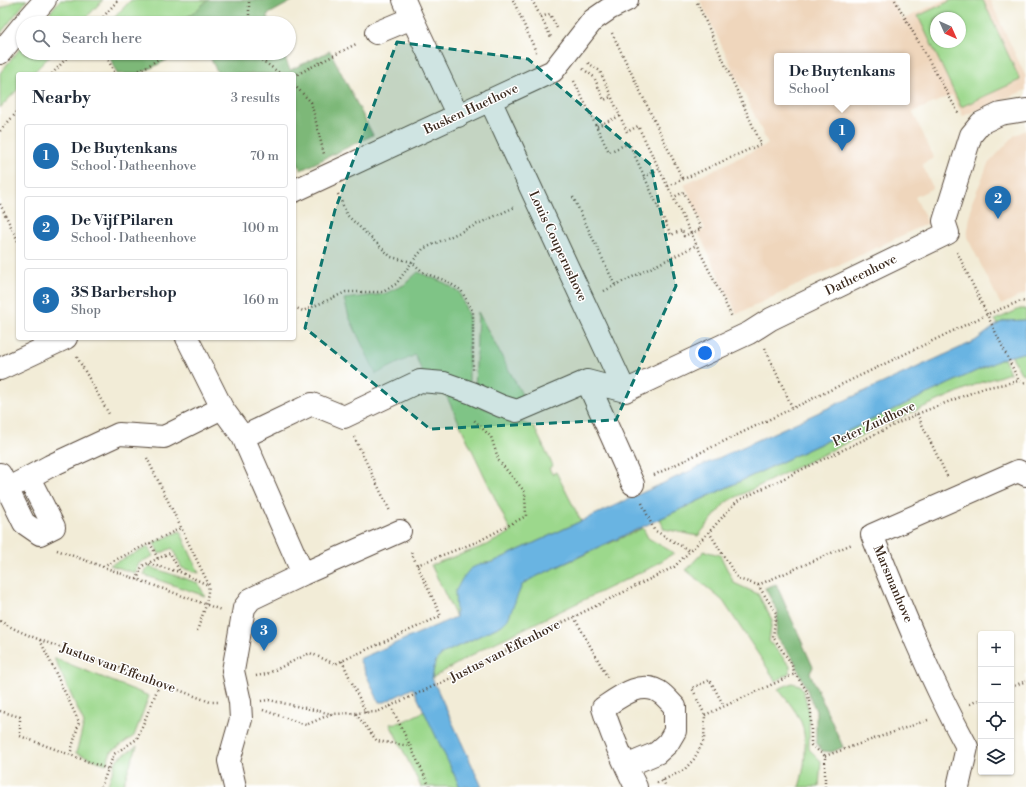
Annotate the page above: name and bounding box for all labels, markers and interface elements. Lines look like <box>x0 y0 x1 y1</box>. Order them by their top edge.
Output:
north arrow <box>930 12 966 48</box>
search box <box>16 16 296 60</box>
icon: search <box>30 27 52 49</box>
text: Search here <box>62 29 142 48</box>
popup <box>774 53 910 105</box>
text: De Buytenkans <box>789 62 895 81</box>
street label: Busken Huethove <box>420 80 521 138</box>
text: School <box>789 81 829 97</box>
text: Nearby <box>32 87 91 109</box>
text: 3 results <box>231 90 280 106</box>
pin: 1 <box>829 118 855 151</box>
text: De Buytenkans <box>71 139 177 158</box>
text: 1 <box>43 148 49 164</box>
text: 70 m <box>250 148 279 164</box>
text: School · Datheenhove <box>71 158 196 174</box>
pin: 2 <box>985 186 1011 219</box>
street label: Louis Couperushove <box>525 188 591 304</box>
text: De Vijf Pilaren <box>71 211 173 230</box>
text: 2 <box>42 220 50 236</box>
text: 100 m <box>243 220 279 236</box>
text: School · Datheenhove <box>71 230 196 246</box>
street label: Datheenhove <box>823 251 900 299</box>
text: 3S Barbershop <box>71 283 177 302</box>
text: 3 <box>42 292 50 308</box>
text: 160 m <box>243 292 279 308</box>
text: Shop <box>71 302 101 318</box>
your location <box>695 343 715 363</box>
street label: Peter Zuidhove <box>830 398 918 450</box>
street label: Marsmanhove <box>869 543 917 626</box>
street label: Justus van Effenhove <box>446 616 563 686</box>
pin: 3 <box>251 618 277 651</box>
map controls <box>978 631 1014 775</box>
button: + <box>978 631 1014 667</box>
street label: Justus van Effenhove <box>57 639 178 696</box>
button: − <box>978 667 1014 703</box>
button: locate <box>978 703 1014 739</box>
button: layers <box>978 739 1014 775</box>

